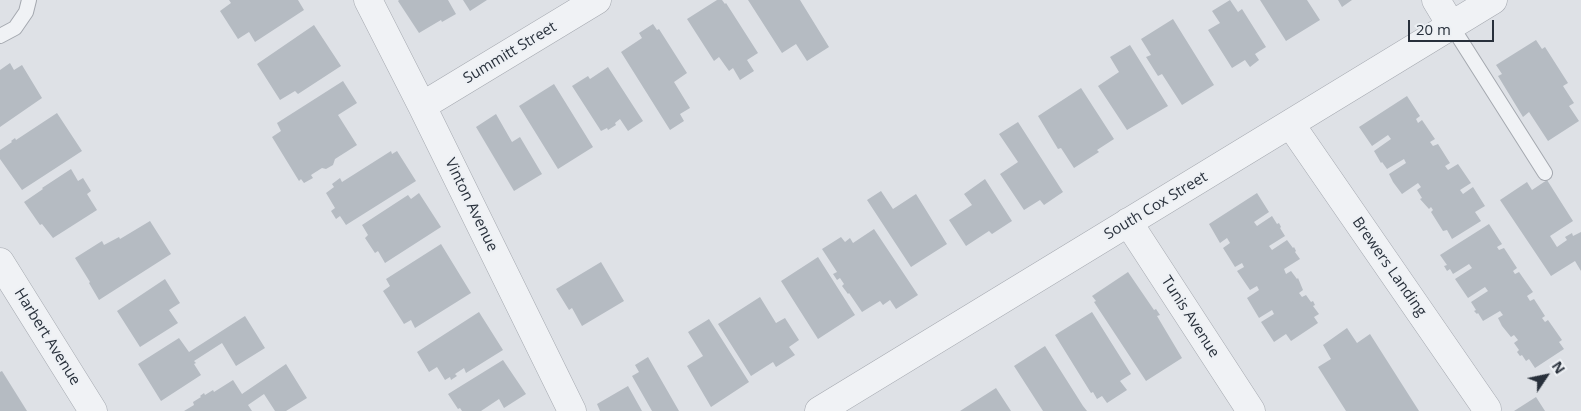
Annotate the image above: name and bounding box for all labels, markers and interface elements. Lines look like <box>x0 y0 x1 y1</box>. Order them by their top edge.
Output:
scale bar <box>1411 10 1497 42</box>
street label: Summitt Street <box>460 18 560 88</box>
text: 20 m <box>1416 19 1451 39</box>
street label: Vinton Avenue <box>441 155 501 255</box>
street label: South Cox Street <box>1101 168 1211 244</box>
street label: Brewers Landing <box>1348 214 1430 320</box>
street label: Tunis Avenue <box>1157 273 1223 361</box>
street label: Harbert Avenue <box>10 285 84 389</box>
north arrow <box>1521 351 1571 401</box>
text: N <box>1548 357 1570 377</box>

